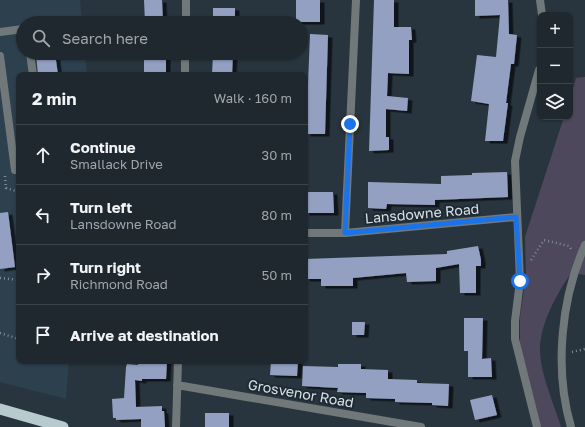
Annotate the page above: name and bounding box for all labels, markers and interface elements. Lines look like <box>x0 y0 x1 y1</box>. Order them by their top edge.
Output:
map controls <box>537 12 573 120</box>
button: + <box>537 12 573 48</box>
search box <box>16 16 308 60</box>
icon: search <box>30 27 52 49</box>
text: Search here <box>62 29 148 47</box>
button: − <box>537 48 573 84</box>
button: layers <box>537 84 573 120</box>
text: 2 min <box>32 88 76 109</box>
text: Walk · 160 m <box>214 90 292 106</box>
route end <box>341 115 359 133</box>
text: Continue <box>70 138 136 156</box>
icon: ahead <box>32 144 54 166</box>
text: 30 m <box>262 147 292 163</box>
text: Smallack Drive <box>70 156 163 172</box>
text: Turn left <box>70 198 132 216</box>
street label: Lansdowne Road <box>364 200 480 226</box>
icon: left <box>32 204 54 226</box>
text: 80 m <box>261 207 292 223</box>
text: Lansdowne Road <box>70 216 177 232</box>
text: Turn right <box>70 258 141 276</box>
icon: right <box>32 264 54 286</box>
text: 50 m <box>262 267 292 283</box>
route start <box>511 272 529 290</box>
text: Richmond Road <box>70 276 168 292</box>
icon: arrive <box>32 324 54 346</box>
text: Arrive at destination <box>70 326 219 344</box>
street label: Grosvenor Road <box>247 375 355 411</box>

